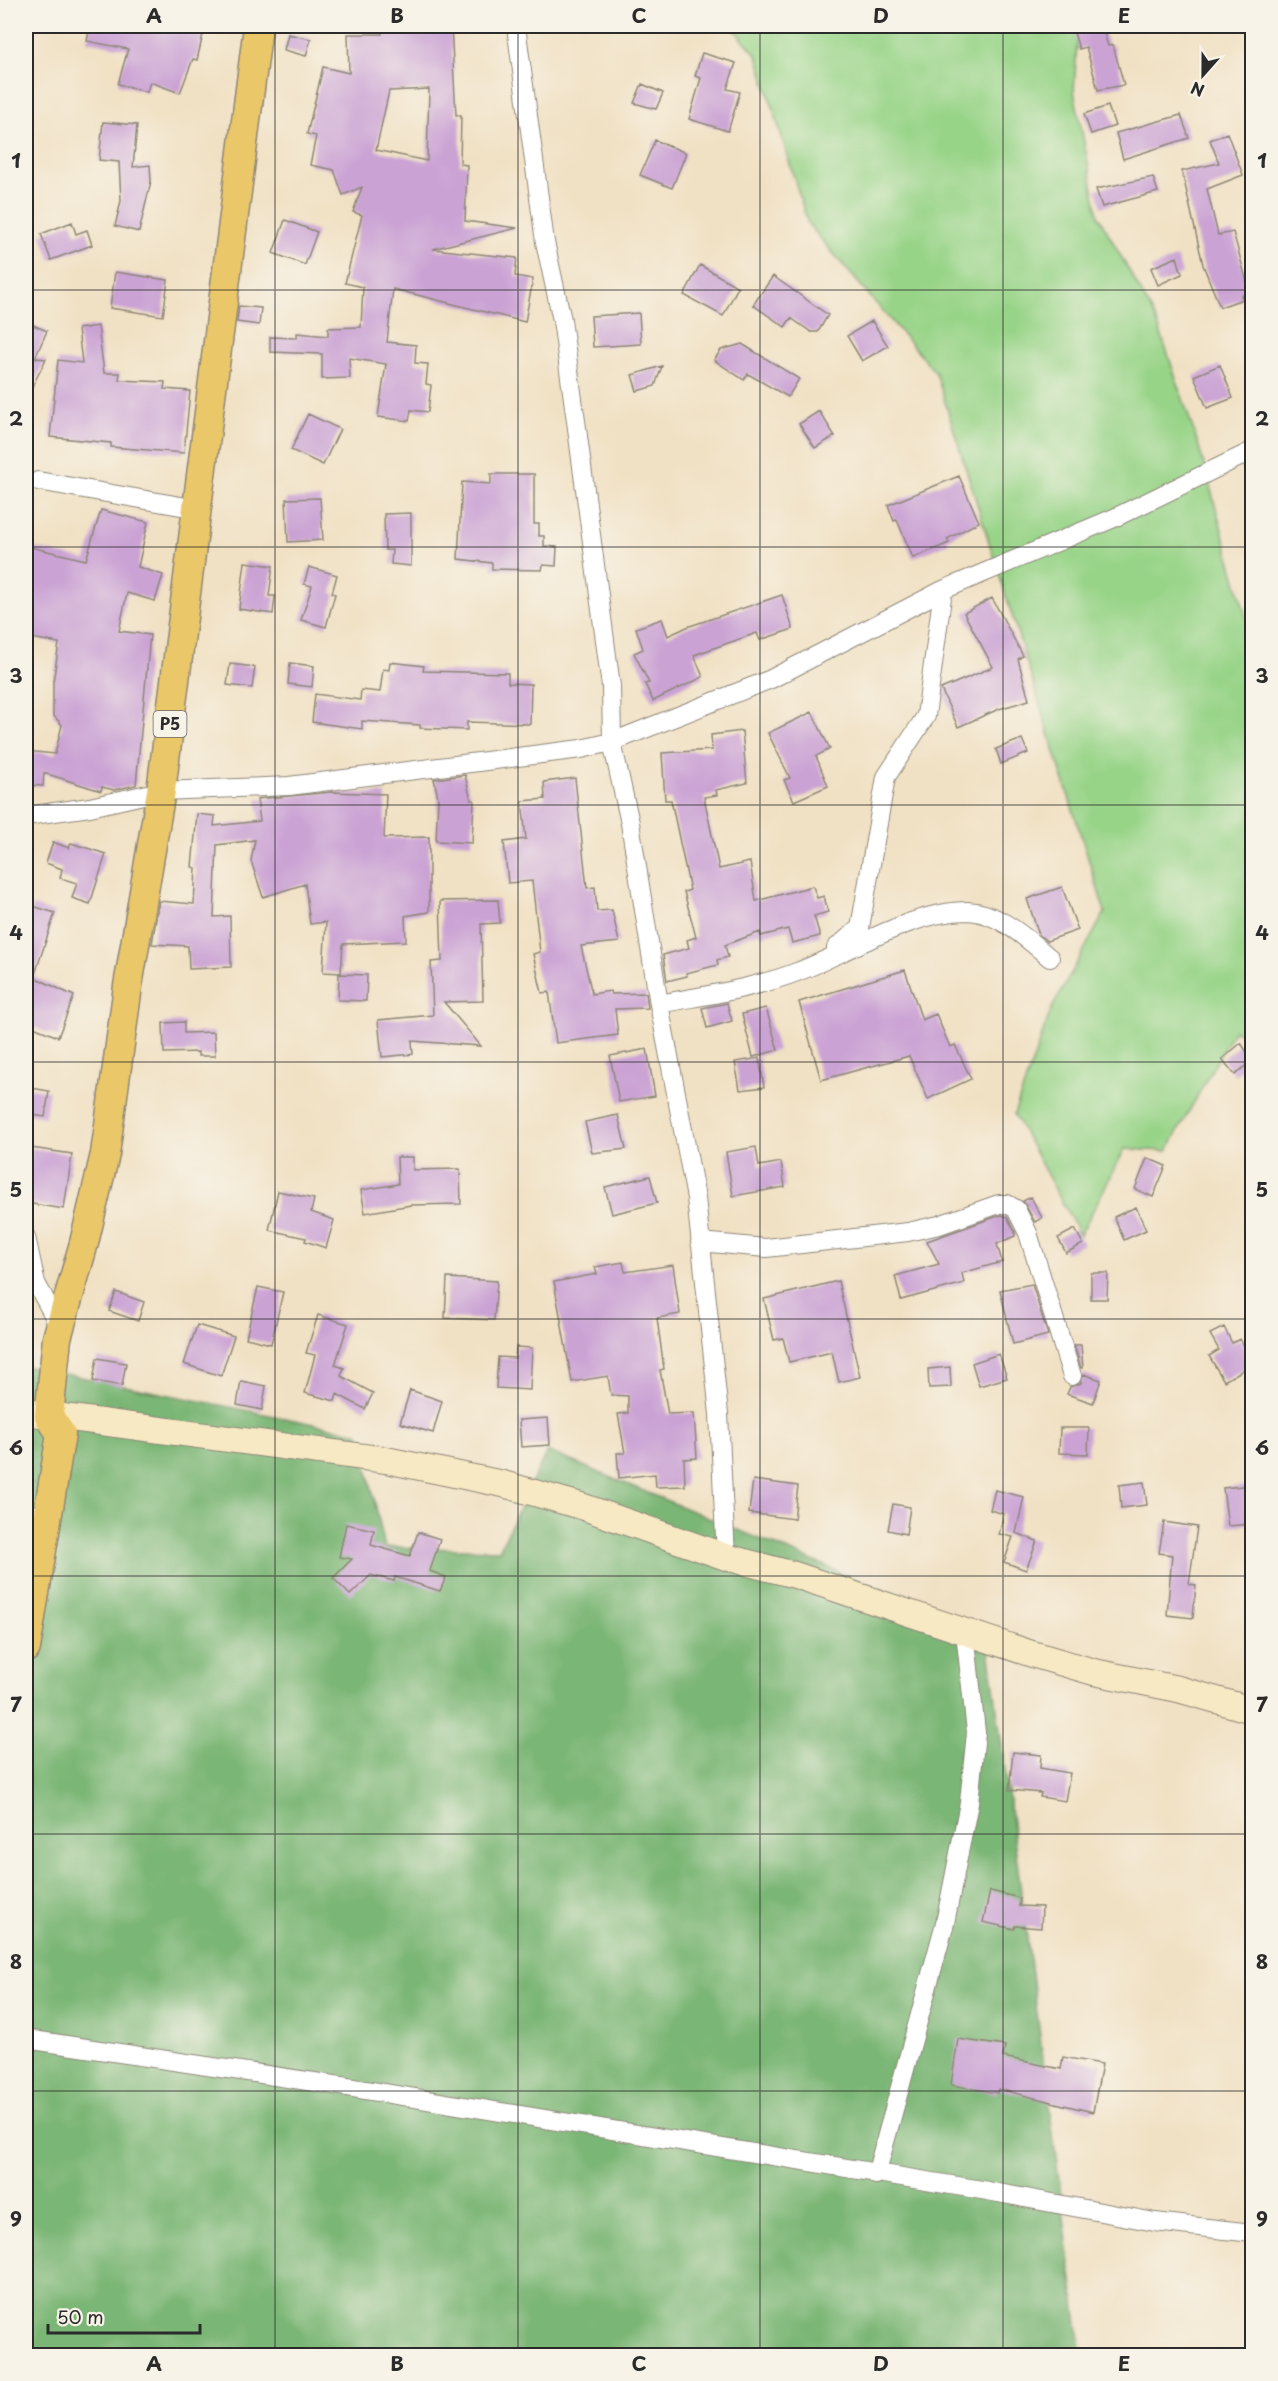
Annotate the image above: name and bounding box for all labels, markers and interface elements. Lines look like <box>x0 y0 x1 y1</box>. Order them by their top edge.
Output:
text: A <box>146 0 162 30</box>
text: B <box>390 0 404 30</box>
text: C <box>631 0 647 30</box>
text: D <box>873 0 889 30</box>
text: E <box>1118 0 1130 30</box>
north arrow <box>1173 45 1233 105</box>
text: N <box>1187 76 1207 103</box>
text: 1 <box>11 145 21 175</box>
text: 1 <box>1257 145 1267 175</box>
text: 2 <box>9 403 23 433</box>
text: 2 <box>1255 403 1269 433</box>
text: 3 <box>9 660 23 690</box>
text: 3 <box>1255 660 1269 690</box>
road number: P5 <box>154 711 186 737</box>
text: 4 <box>9 917 23 947</box>
text: 4 <box>1255 917 1269 947</box>
text: 5 <box>10 1174 22 1204</box>
text: 5 <box>1256 1174 1268 1204</box>
text: 6 <box>9 1432 23 1462</box>
text: 6 <box>1255 1432 1269 1462</box>
text: 7 <box>10 1689 22 1719</box>
text: 7 <box>1256 1689 1268 1719</box>
text: 8 <box>10 1946 22 1976</box>
text: 8 <box>1256 1946 1268 1976</box>
text: 9 <box>10 2203 22 2233</box>
text: 9 <box>1256 2203 1268 2233</box>
scale bar <box>48 2297 200 2335</box>
text: 50 m <box>57 2303 104 2330</box>
text: A <box>146 2348 162 2378</box>
text: B <box>390 2348 404 2378</box>
text: C <box>631 2348 647 2378</box>
text: D <box>873 2348 889 2378</box>
text: E <box>1118 2348 1130 2378</box>

